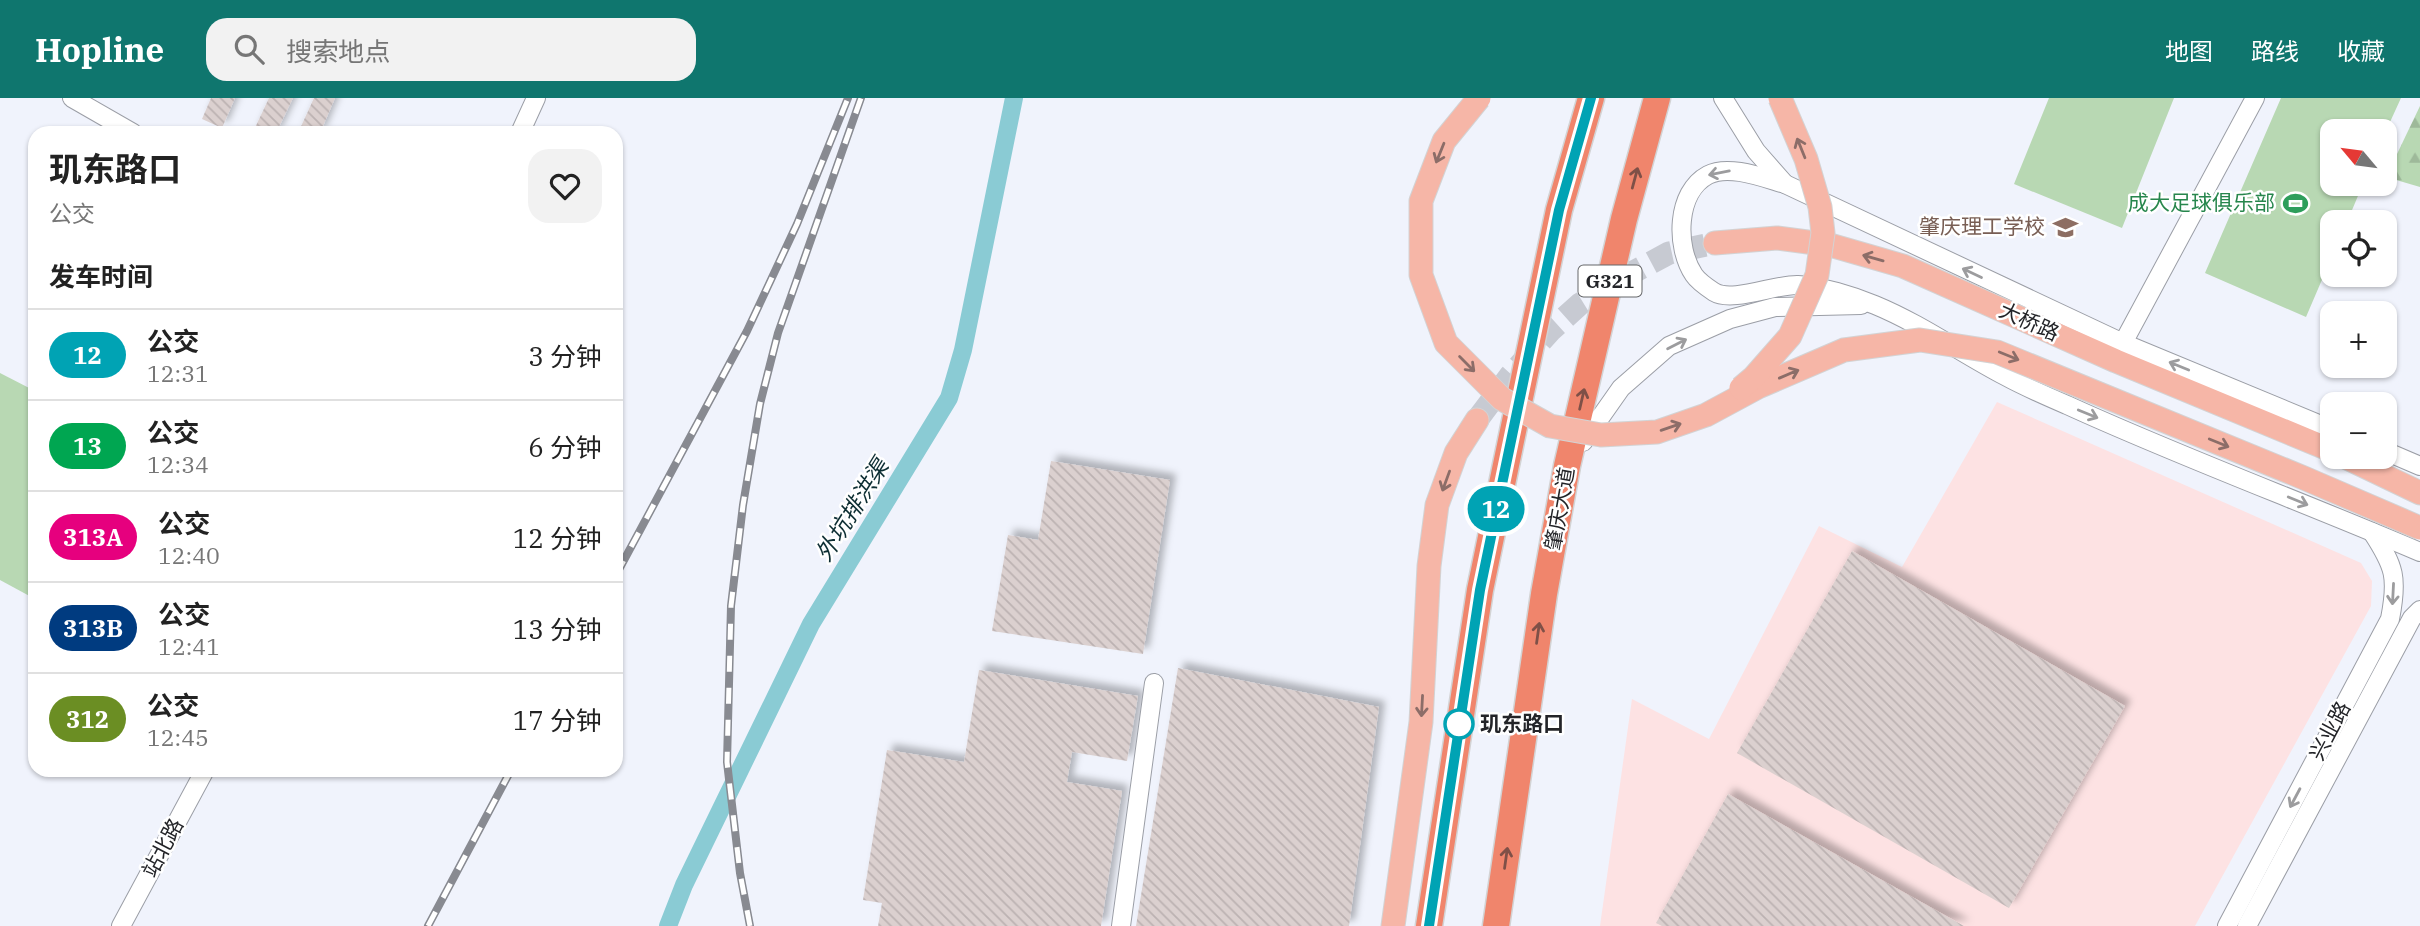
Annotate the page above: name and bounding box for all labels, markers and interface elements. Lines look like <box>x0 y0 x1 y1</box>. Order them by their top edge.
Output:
search box <box>206 18 696 81</box>
text: Hopline <box>35 28 164 71</box>
icon: search <box>230 30 268 68</box>
text: 搜索地点 <box>286 34 390 68</box>
text: 地图 <box>2165 35 2213 67</box>
text: 路线 <box>2251 35 2299 67</box>
text: 收藏 <box>2337 35 2385 67</box>
north arrow <box>2320 119 2398 196</box>
map controls <box>2320 119 2397 469</box>
one-way arrow <box>1794 138 1807 160</box>
one-way arrow <box>1432 142 1445 163</box>
text: 玑东路口 <box>49 147 181 190</box>
button: heart <box>528 149 602 223</box>
one-way arrow <box>1629 167 1642 190</box>
one-way arrow <box>1708 167 1731 180</box>
place label: 成大足球俱乐部 <box>2128 188 2275 216</box>
sports icon: 成大足球俱乐部 <box>2281 189 2309 217</box>
text: 公交 <box>49 198 95 228</box>
button: locate <box>2320 210 2397 287</box>
place label: 肇庆理工学校 <box>1919 212 2045 240</box>
school or university icon: 肇庆理工学校 <box>2051 213 2079 241</box>
one-way arrow <box>1862 250 1884 263</box>
text: 发车时间 <box>49 259 153 293</box>
road number: G321 <box>1578 266 1642 296</box>
one-way arrow <box>1962 266 1983 279</box>
street label: 大桥路 <box>1995 295 2064 347</box>
button: + <box>2320 301 2397 378</box>
text: 公交 <box>147 324 199 358</box>
one-way arrow <box>1666 336 1686 350</box>
text: 12 <box>73 339 102 371</box>
text: 3 分钟 <box>528 339 602 373</box>
one-way arrow <box>1997 351 2019 364</box>
one-way arrow <box>1458 355 1475 372</box>
text: 12:31 <box>147 358 209 388</box>
one-way arrow <box>2169 359 2190 372</box>
one-way arrow <box>1777 367 1799 380</box>
one-way arrow <box>1576 388 1590 411</box>
button: − <box>2320 392 2397 469</box>
one-way arrow <box>2077 408 2098 421</box>
text: 公交 <box>147 415 199 449</box>
one-way arrow <box>1660 420 1682 433</box>
text: 13 <box>73 430 102 462</box>
text: 6 分钟 <box>528 430 602 464</box>
one-way arrow <box>2208 437 2230 450</box>
text: 12:34 <box>147 449 209 479</box>
water label: 外坑排洪渠 <box>808 450 896 566</box>
street label: 肇庆大道 <box>1538 465 1580 553</box>
one-way arrow <box>1439 469 1451 491</box>
line badge: 12 <box>1464 486 1528 532</box>
text: 12 <box>1482 493 1510 525</box>
one-way arrow <box>2287 495 2309 508</box>
text: 公交 <box>158 506 210 540</box>
text: 313A <box>63 521 123 553</box>
text: 12 分钟 <box>513 521 602 555</box>
text: 12:40 <box>158 540 220 570</box>
one-way arrow <box>2386 582 2399 605</box>
text: 公交 <box>158 597 210 631</box>
text: 313B <box>63 612 123 644</box>
text: 13 分钟 <box>513 612 602 646</box>
one-way arrow <box>1532 622 1545 645</box>
text: 12:41 <box>158 631 220 661</box>
text: 公交 <box>147 688 199 722</box>
one-way arrow <box>1415 694 1428 716</box>
street label: 兴业路 <box>2302 696 2356 765</box>
text: 312 <box>66 703 109 735</box>
text: 17 分钟 <box>513 703 602 737</box>
marker: 玑东路口 <box>1444 709 1474 739</box>
place label: 玑东路口 <box>1480 709 1564 737</box>
text: 12:45 <box>147 722 209 752</box>
one-way arrow <box>2288 787 2302 807</box>
street label: 站北路 <box>135 813 189 882</box>
one-way arrow <box>1499 848 1512 870</box>

